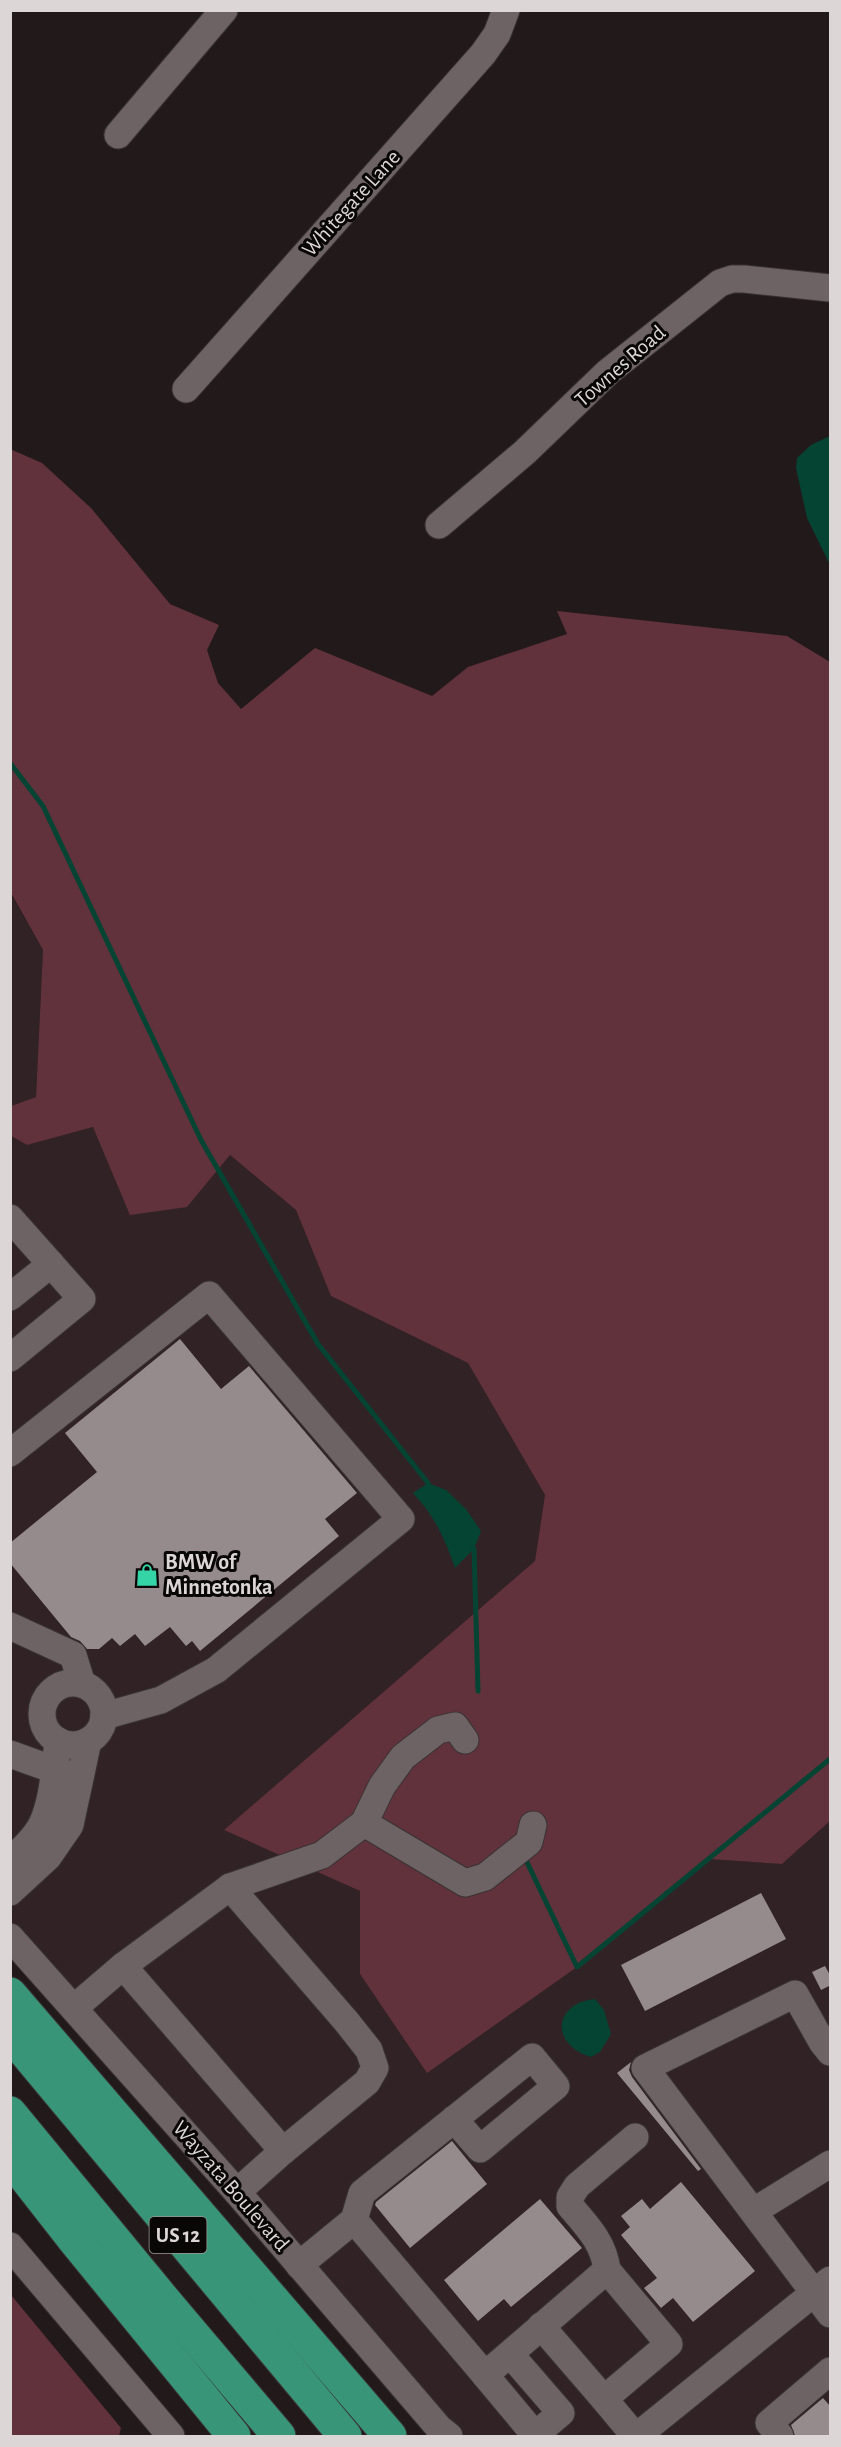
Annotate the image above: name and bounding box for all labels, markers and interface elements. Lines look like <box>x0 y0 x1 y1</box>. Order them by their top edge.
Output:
street label: Whitegate Lane <box>298 146 404 260</box>
street label: Townes Road <box>571 321 669 411</box>
place label: BMW of Minnetonka <box>165 1551 273 1598</box>
shop icon: BMW of Minnetonka <box>134 1562 160 1588</box>
street label: Wayzata Boulevard <box>169 2117 293 2255</box>
road number: US 12 <box>150 2217 207 2253</box>

